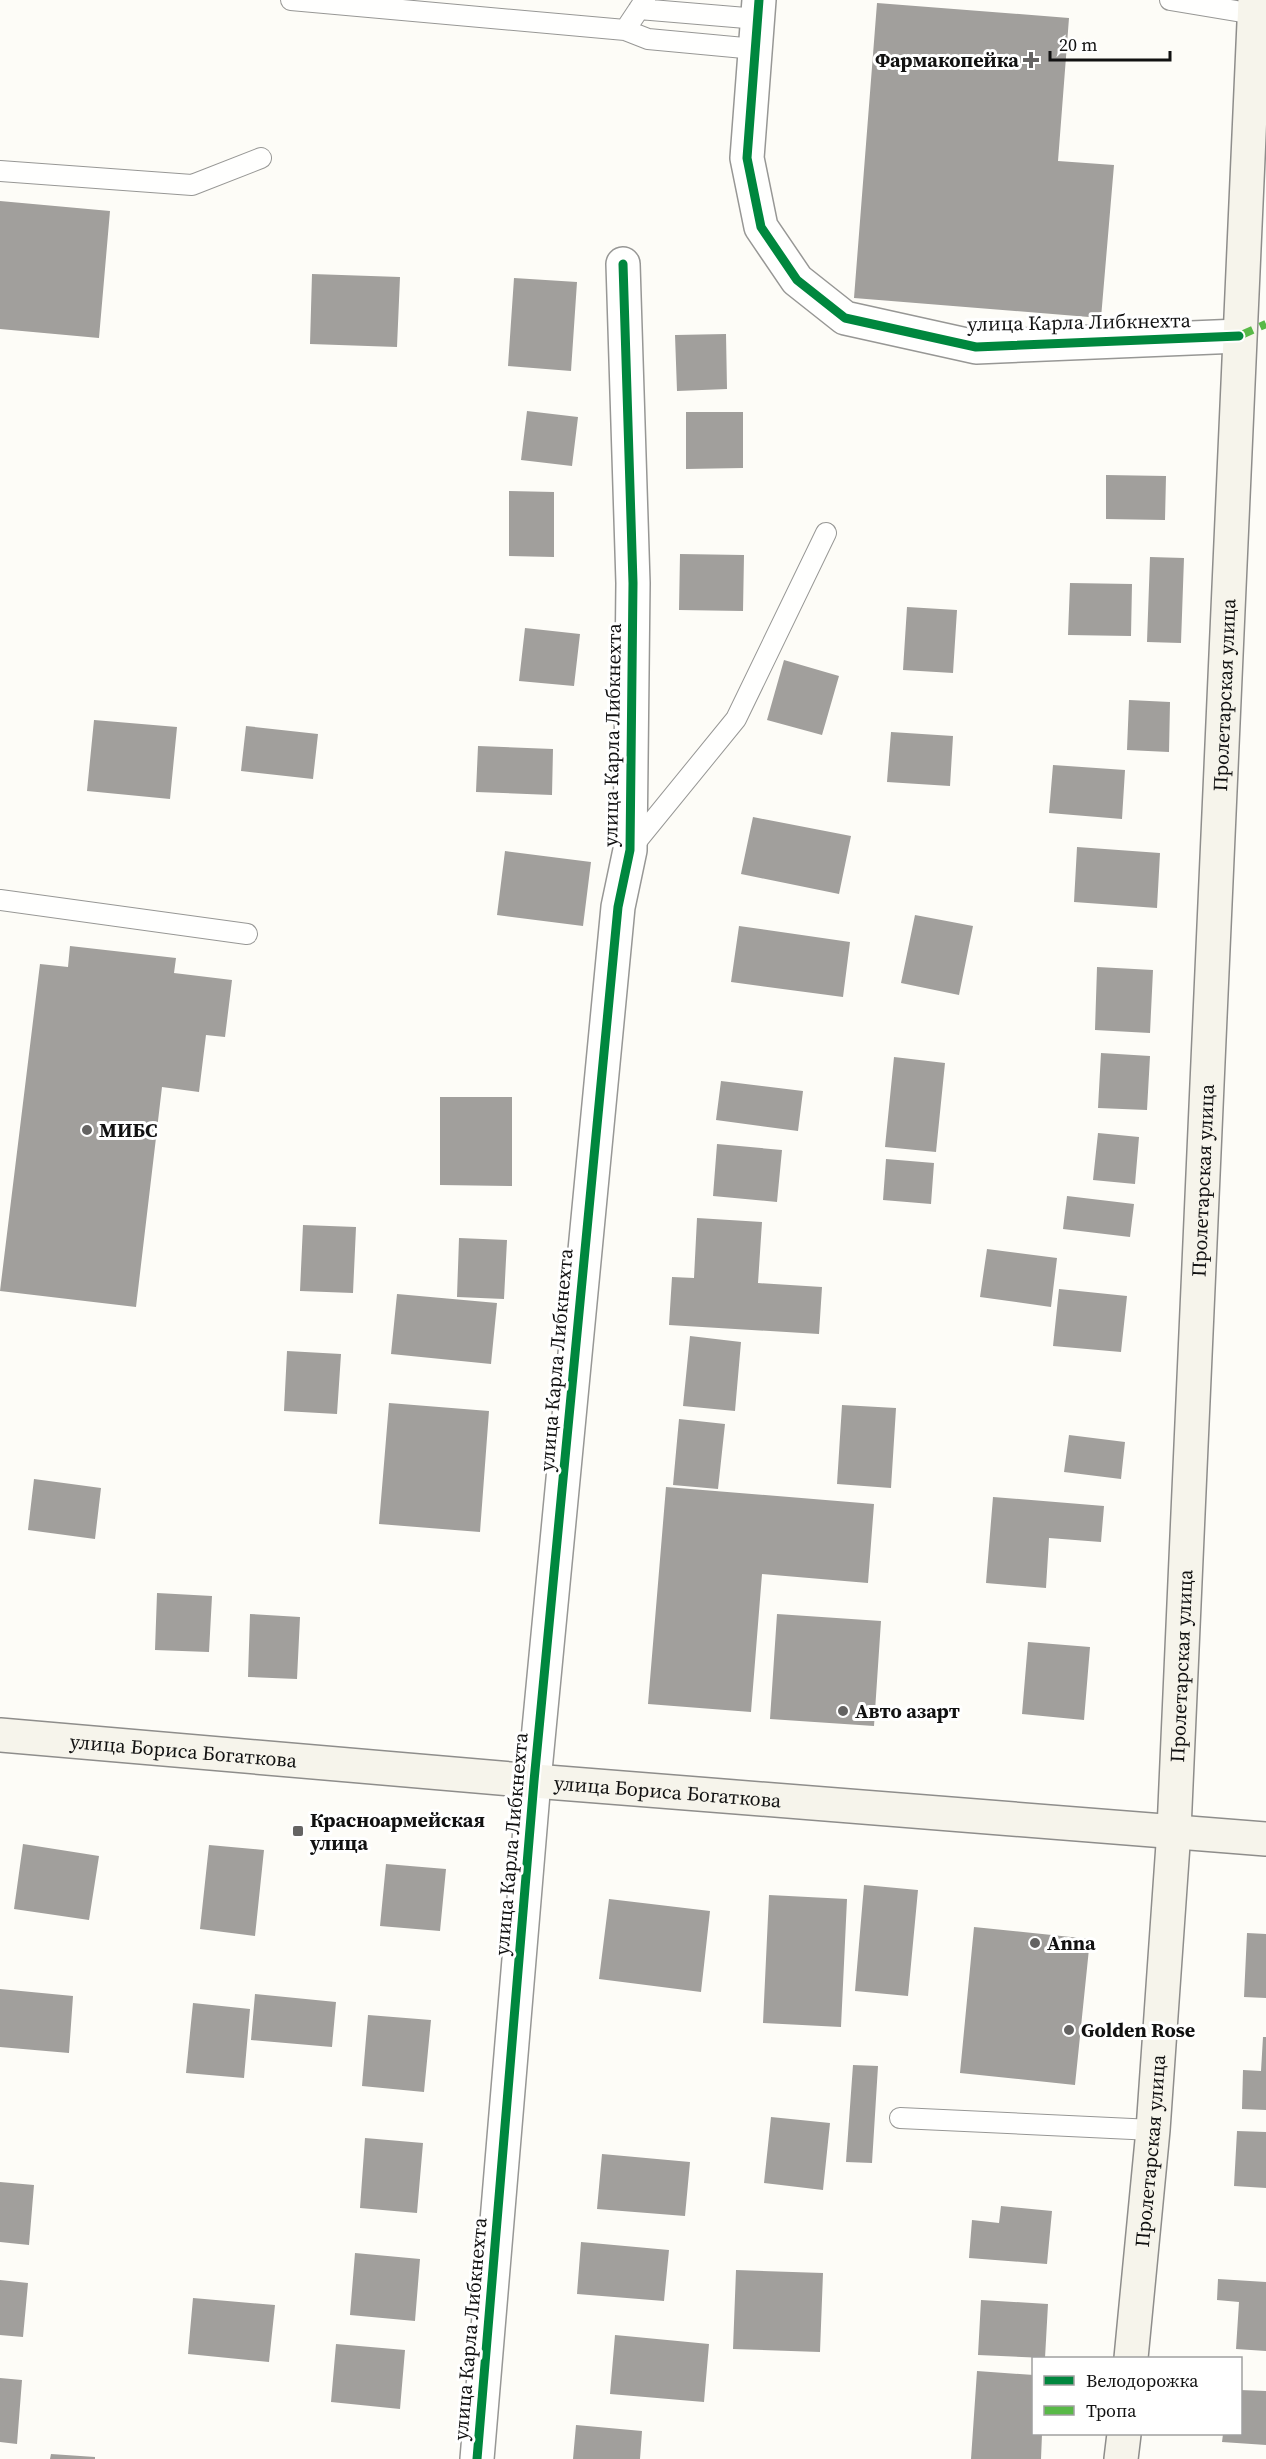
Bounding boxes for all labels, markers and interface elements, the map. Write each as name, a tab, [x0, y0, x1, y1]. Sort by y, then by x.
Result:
scale bar	[1050, 24, 1170, 62]
text: 20 m	[1059, 32, 1097, 57]
place label: Фармакопейка	[875, 46, 1019, 74]
marker: Фармакопейка	[1024, 53, 1038, 67]
street label: улица Карла Либкнехта	[967, 306, 1192, 338]
street label: Пролетарская улица	[1206, 597, 1243, 792]
street label: улица Карла Либкнехта	[596, 622, 628, 847]
street label: Пролетарская улица	[1184, 1083, 1221, 1278]
place label: МИБС	[99, 1116, 157, 1144]
marker: МИБС	[80, 1123, 94, 1137]
street label: улица Карла Либкнехта	[532, 1247, 580, 1473]
street label: Пролетарская улица	[1163, 1568, 1200, 1763]
place label: Авто азарт	[855, 1697, 960, 1725]
marker: Авто азарт	[836, 1704, 850, 1718]
street label: улица Бориса Богаткова	[69, 1727, 299, 1775]
street label: улица Карла Либкнехта	[487, 1731, 535, 1957]
street label: улица Бориса Богаткова	[553, 1769, 783, 1815]
place label: Красноармейская улица	[309, 1806, 485, 1857]
marker: Красноармейская улица	[291, 1824, 305, 1838]
place label: Anna	[1047, 1929, 1096, 1957]
marker: Anna	[1028, 1936, 1042, 1950]
place label: Golden Rose	[1081, 2016, 1195, 2044]
marker: Golden Rose	[1062, 2023, 1076, 2037]
street label: Пролетарская улица	[1128, 2053, 1172, 2248]
street label: улица Карла Либкнехта	[446, 2216, 494, 2442]
legend	[1032, 2357, 1242, 2435]
text: Велодорожка	[1086, 2368, 1199, 2393]
text: Тропа	[1086, 2398, 1137, 2423]

